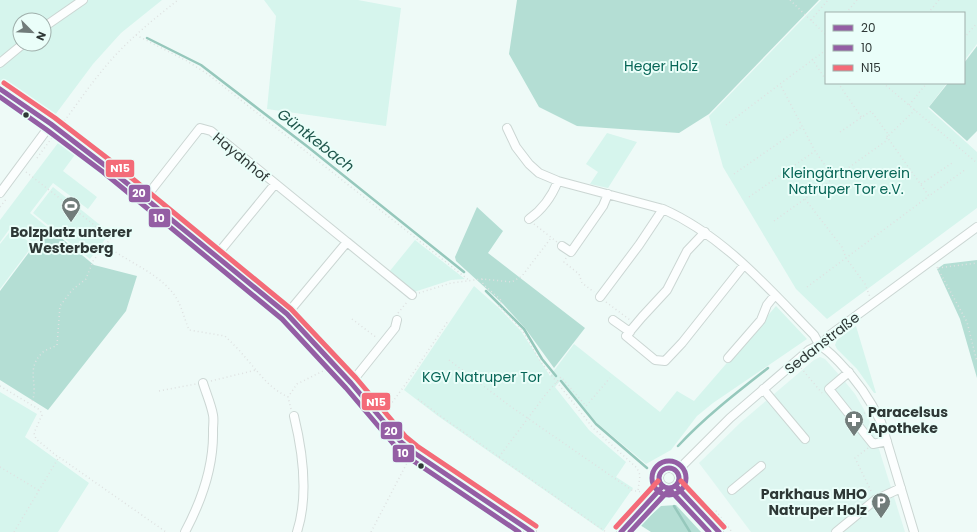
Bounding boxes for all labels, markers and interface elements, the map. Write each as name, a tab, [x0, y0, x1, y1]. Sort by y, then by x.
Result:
north arrow	[12, 12, 52, 52]
legend	[825, 12, 965, 84]
text: 20	[861, 19, 875, 36]
text: N	[32, 29, 50, 43]
text: 10	[861, 39, 872, 56]
park label: Heger Holz	[624, 56, 698, 76]
text: N15	[861, 59, 881, 76]
water label: Güntkebach	[273, 103, 359, 177]
unlabelled marker	[21, 110, 31, 120]
street label: Haydnhof	[209, 127, 274, 187]
line badge: N15	[105, 159, 135, 178]
text: N15	[110, 160, 130, 176]
park label: Kleingärtnerverein Natruper Tor e.V.	[782, 163, 910, 199]
line badge: 20	[128, 184, 151, 203]
text: 20	[132, 185, 146, 201]
sports icon: Bolzplatz unterer Westerberg	[60, 195, 82, 223]
line badge: 10	[148, 208, 171, 228]
text: 10	[153, 210, 165, 226]
place label: Bolzplatz unterer Westerberg	[10, 222, 132, 258]
street label: Sedanstraße	[780, 307, 864, 379]
park label: KGV Natruper Tor	[422, 367, 542, 387]
line badge: N15	[361, 392, 391, 411]
text: N15	[366, 394, 386, 410]
place label: Paracelsus Apotheke	[868, 402, 948, 438]
pharmacy icon: Paracelsus Apotheke	[843, 409, 865, 437]
line badge: 20	[380, 421, 403, 440]
text: 20	[384, 423, 398, 439]
line badge: 10	[392, 444, 415, 463]
text: 10	[397, 445, 409, 461]
unlabelled marker	[416, 461, 426, 471]
place label: Parkhaus MHO Natruper Holz	[761, 484, 867, 520]
parking icon: Parkhaus MHO Natruper Holz	[870, 491, 892, 519]

